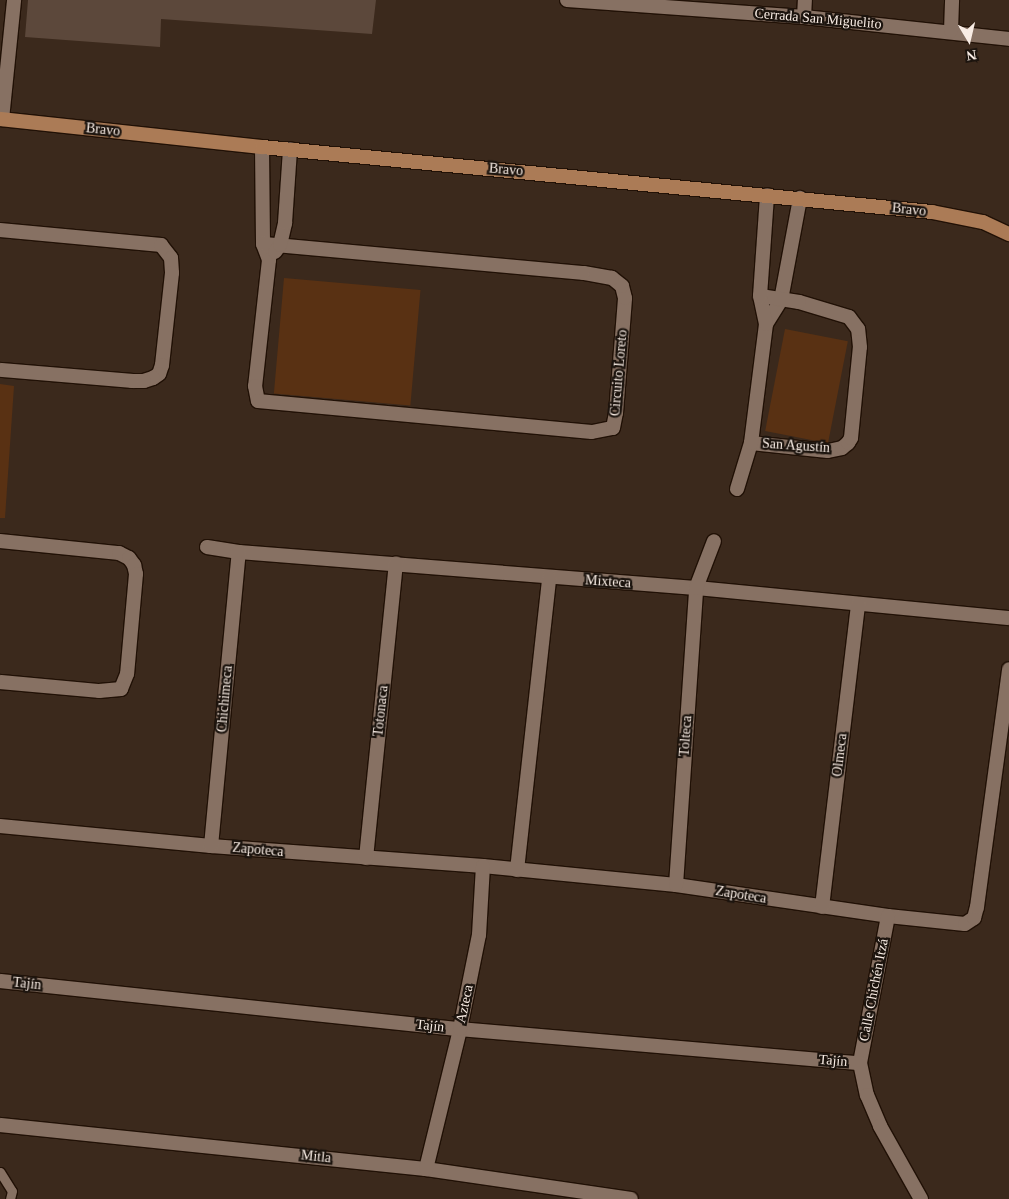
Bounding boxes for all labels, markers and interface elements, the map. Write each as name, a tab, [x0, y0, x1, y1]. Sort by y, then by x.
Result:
street label: Cerrada San Miguelito	[754, 5, 882, 33]
north arrow	[944, 15, 994, 65]
text: N	[965, 47, 978, 64]
street label: Bravo	[85, 120, 121, 140]
street label: Bravo	[488, 160, 524, 180]
street label: Bravo	[891, 200, 927, 220]
street label: Circuito Loreto	[607, 329, 631, 417]
street label: San Agustín	[761, 435, 831, 457]
street label: Mixteca	[585, 572, 631, 592]
street label: Chichimeca	[214, 665, 236, 733]
street label: Totonaca	[370, 685, 392, 737]
street label: Tolteca	[676, 715, 696, 757]
street label: Olmeca	[829, 732, 851, 778]
street label: Zapoteca	[232, 839, 284, 861]
street label: Zapoteca	[714, 883, 768, 907]
street label: Calle Chichén Itzá	[856, 937, 892, 1043]
street label: Tajín	[12, 974, 42, 994]
street label: Azteca	[453, 983, 477, 1025]
street label: Tajín	[415, 1016, 445, 1036]
street label: Tajín	[818, 1051, 848, 1071]
street label: Mitla	[300, 1147, 332, 1167]

